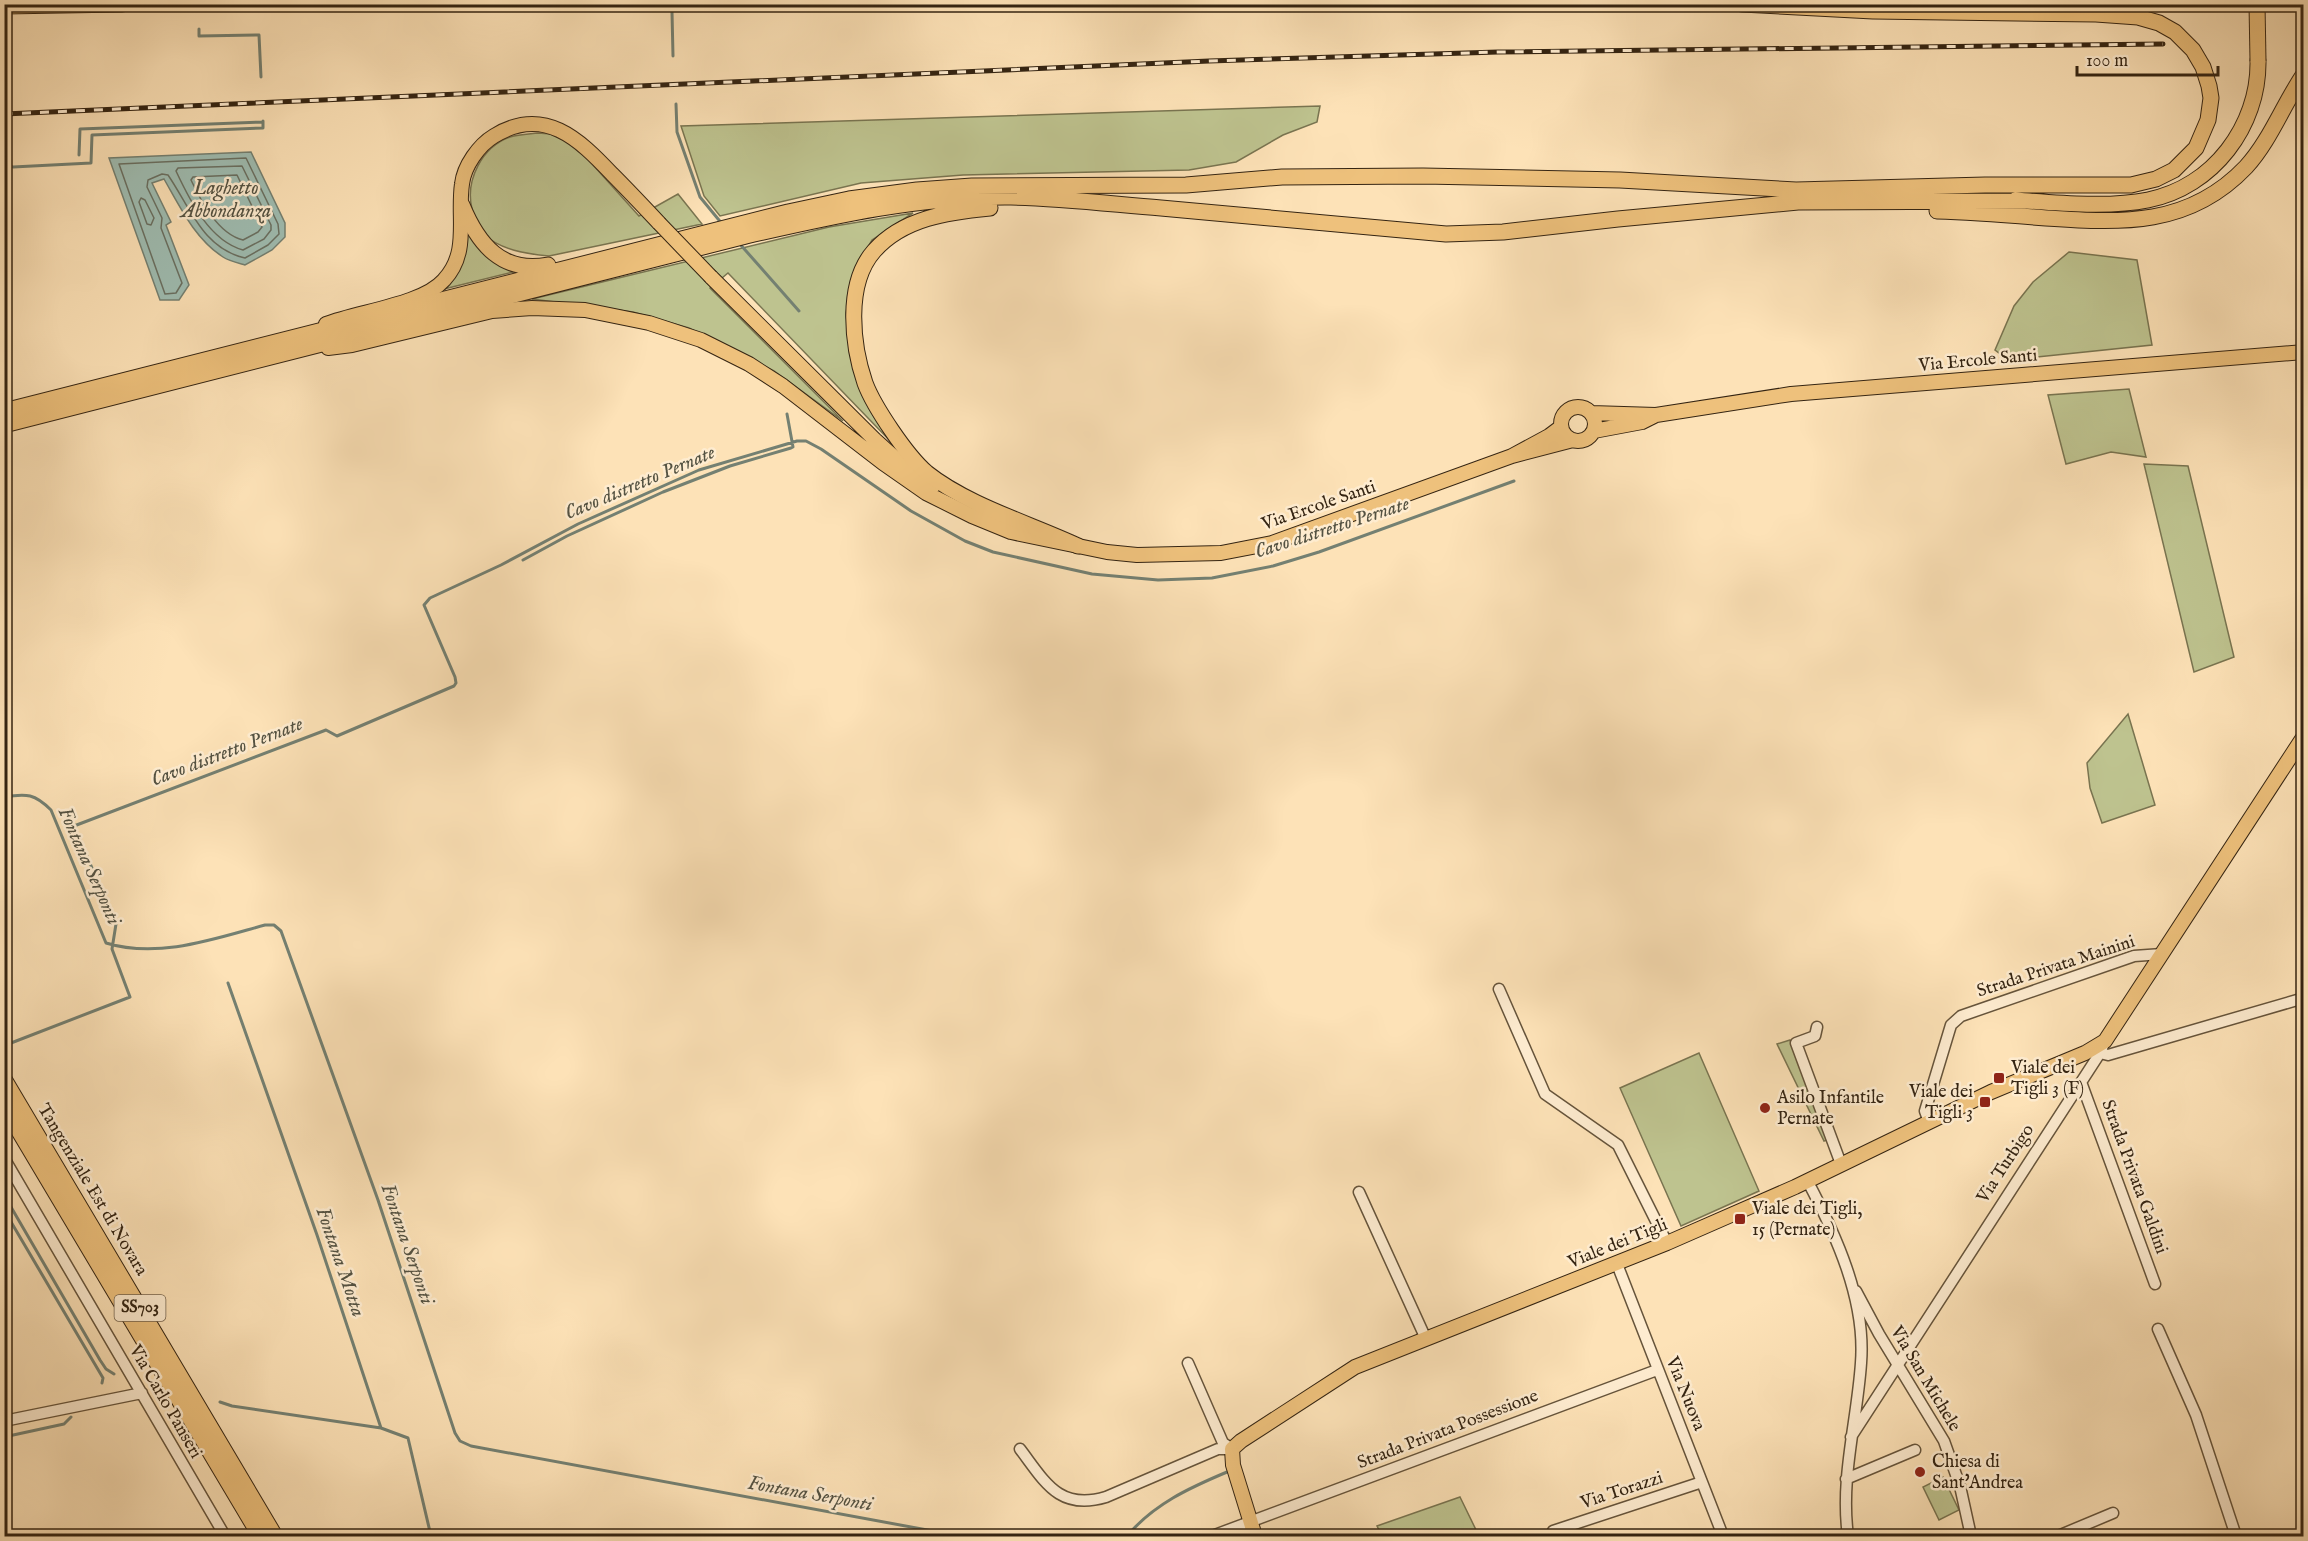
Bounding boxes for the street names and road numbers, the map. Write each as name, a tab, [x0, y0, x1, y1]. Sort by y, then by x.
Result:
street label: Via Ercole Santi	[1917, 344, 2039, 378]
street label: Via Ercole Santi	[1258, 476, 1379, 537]
street label: Strada Privata Mainini	[1974, 931, 2138, 1003]
street label: Strada Privata Galdini	[2095, 1097, 2173, 1257]
street label: Tangenziale Est di Novara	[32, 1100, 153, 1280]
street label: Via Turbigo	[1971, 1120, 2040, 1209]
street label: Viale dei Tigli	[1564, 1214, 1671, 1275]
road number: SS703	[114, 1295, 166, 1321]
street label: Via San Michele	[1884, 1321, 1966, 1436]
street label: Via Carlo Panseri	[123, 1340, 207, 1463]
street label: Via Nuova	[1659, 1353, 1710, 1435]
street label: Strada Privata Possessione	[1354, 1385, 1542, 1475]
street label: Via Torazzi	[1577, 1467, 1666, 1515]

